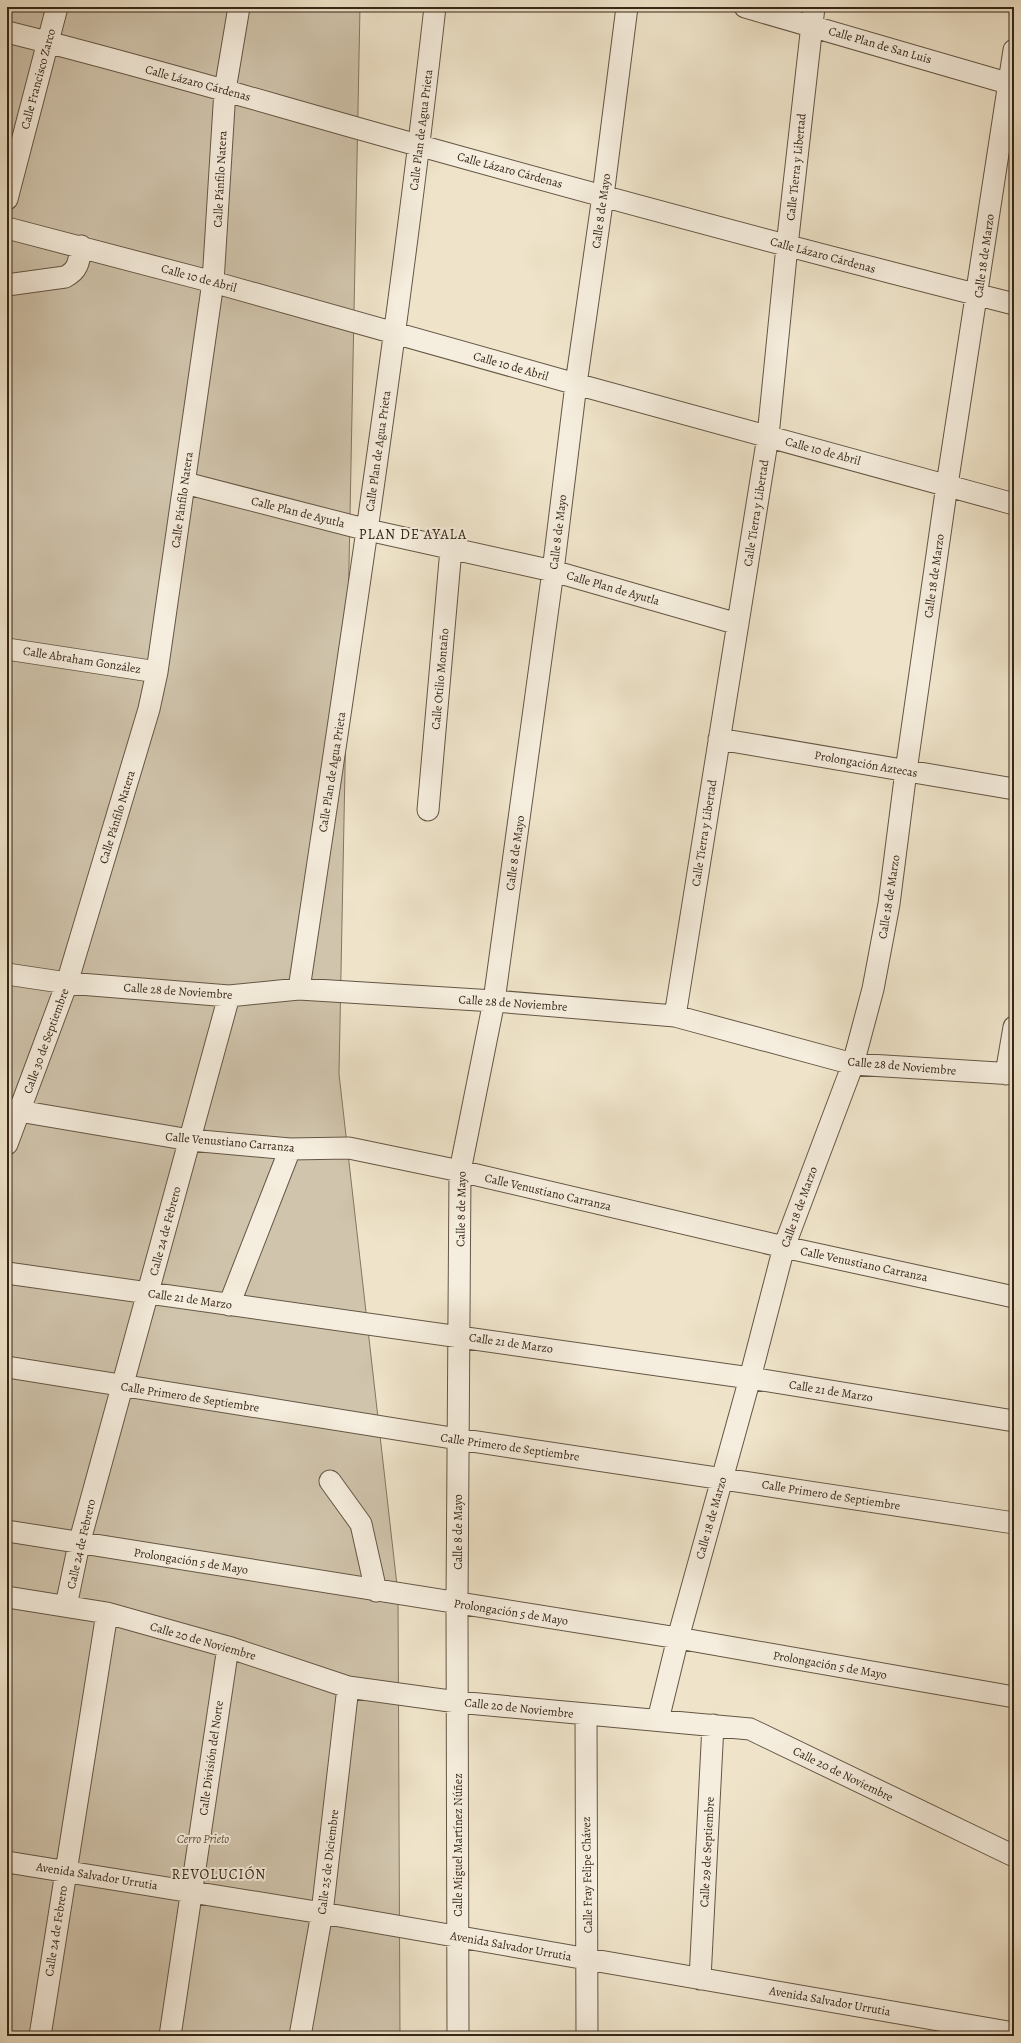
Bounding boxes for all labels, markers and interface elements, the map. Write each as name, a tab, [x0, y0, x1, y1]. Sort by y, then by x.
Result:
street label: Calle Plan de San Luis	[827, 23, 934, 67]
street label: Calle Francisco Zarco	[17, 27, 59, 131]
street label: Calle Lázaro Cárdenas	[143, 61, 253, 105]
street label: Calle Plan de Agua Prieta	[406, 68, 436, 191]
street label: Calle Tierra y Libertad	[782, 112, 810, 222]
street label: Calle Pánfilo Natera	[209, 130, 231, 228]
street label: Calle Lázaro Cárdenas	[455, 148, 565, 192]
street label: Calle 8 de Mayo	[588, 172, 614, 250]
street label: Calle 18 de Marzo	[970, 213, 998, 299]
street label: Calle Lázaro Cárdenas	[768, 233, 878, 277]
street label: Calle 10 de Abril	[159, 260, 239, 296]
street label: Calle 10 de Abril	[472, 348, 551, 384]
street label: Calle Plan de Agua Prieta	[362, 389, 394, 512]
street label: Calle 10 de Abril	[783, 433, 863, 469]
street label: Calle Pánfilo Natera	[167, 450, 197, 549]
street label: Calle Tierra y Libertad	[740, 458, 772, 568]
street label: Calle Plan de Ayutla	[249, 493, 347, 531]
street label: Calle 8 de Mayo	[545, 493, 571, 571]
district label: PLAN DE AYALA	[359, 525, 467, 544]
street label: Calle 18 de Marzo	[920, 533, 948, 619]
street label: Calle Plan de Ayutla	[565, 567, 662, 609]
street label: Calle Otilio Montaño	[428, 628, 452, 730]
street label: Calle Abraham González	[22, 643, 142, 677]
street label: Calle Plan de Agua Prieta	[315, 710, 349, 833]
street label: Prolongación Aztecas	[813, 747, 919, 781]
street label: Calle Pánfilo Natera	[95, 768, 139, 866]
street label: Calle Tierra y Libertad	[688, 778, 720, 888]
street label: Calle 8 de Mayo	[502, 814, 528, 892]
street label: Calle 18 de Marzo	[874, 854, 904, 940]
street label: Calle 28 de Noviembre	[123, 979, 233, 1003]
street label: Calle 30 de Septiembre	[19, 986, 73, 1096]
street label: Calle 28 de Noviembre	[458, 991, 568, 1015]
street label: Calle 28 de Noviembre	[847, 1053, 957, 1079]
street label: Calle Venustiano Carranza	[165, 1128, 296, 1156]
street label: Calle 18 de Marzo	[777, 1164, 821, 1250]
street label: Calle Venustiano Carranza	[483, 1170, 613, 1214]
street label: Calle 8 de Mayo	[452, 1171, 470, 1247]
street label: Calle 24 de Febrero	[145, 1185, 185, 1277]
street label: Calle Venustiano Carranza	[799, 1243, 929, 1285]
street label: Calle 21 de Marzo	[147, 1285, 233, 1313]
street label: Calle 21 de Marzo	[468, 1329, 554, 1357]
street label: Calle 21 de Marzo	[788, 1376, 874, 1406]
street label: Calle Primero de Septiembre	[120, 1378, 260, 1416]
street label: Calle Primero de Septiembre	[440, 1429, 580, 1465]
street label: Calle 18 de Marzo	[692, 1475, 730, 1561]
street label: Calle Primero de Septiembre	[761, 1476, 901, 1514]
street label: Calle 8 de Mayo	[450, 1494, 466, 1570]
street label: Calle 24 de Febrero	[63, 1497, 99, 1591]
street label: Prolongación 5 de Mayo	[133, 1544, 249, 1578]
street label: Prolongación 5 de Mayo	[453, 1595, 569, 1629]
street label: Calle 20 de Noviembre	[148, 1618, 258, 1664]
street label: Prolongación 5 de Mayo	[772, 1647, 888, 1683]
street label: Calle 20 de Noviembre	[464, 1694, 574, 1722]
street label: Calle División del Norte	[195, 1700, 227, 1816]
street label: Calle 20 de Noviembre	[790, 1743, 896, 1805]
street label: Calle Miguel Martínez Núñez	[450, 1773, 466, 1917]
street label: Calle 29 de Septiembre	[696, 1796, 718, 1908]
street label: Calle 25 de Diciembre	[314, 1809, 342, 1915]
street label: Calle Fray Felipe Chávez	[578, 1816, 596, 1934]
park label: Cerro Prieto	[177, 1831, 229, 1847]
street label: Avenida Salvador Urrutia	[34, 1858, 159, 1894]
district label: REVOLUCIÓN	[172, 1865, 266, 1884]
street label: Calle 24 de Febrero	[41, 1884, 71, 1978]
street label: Avenida Salvador Urrutia	[448, 1927, 573, 1965]
street label: Avenida Salvador Urrutia	[767, 1982, 892, 2020]

